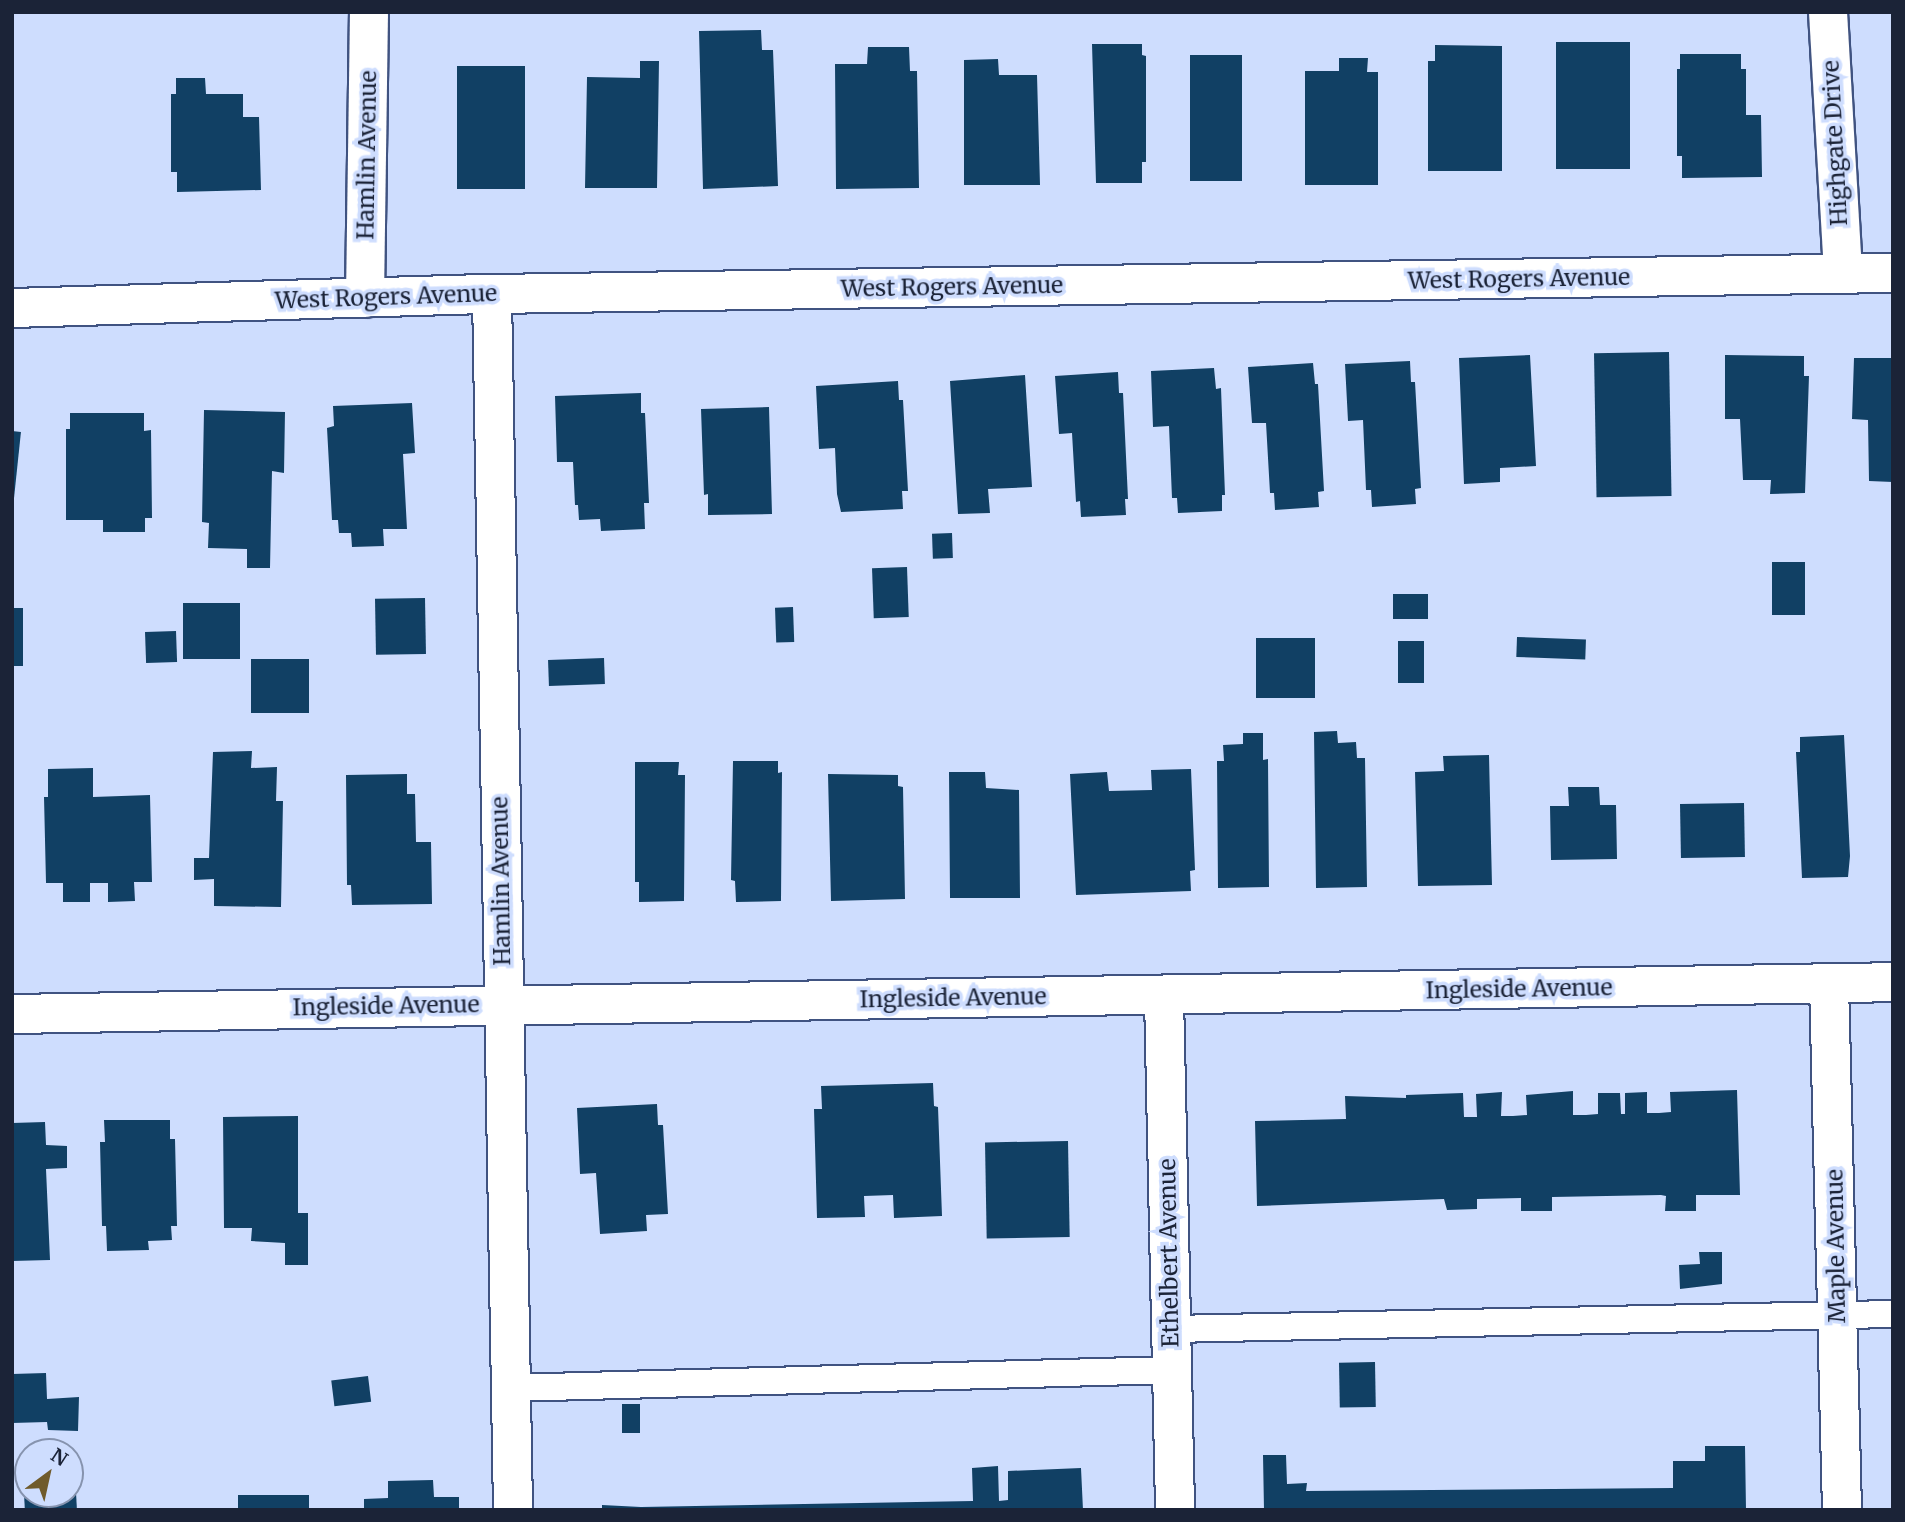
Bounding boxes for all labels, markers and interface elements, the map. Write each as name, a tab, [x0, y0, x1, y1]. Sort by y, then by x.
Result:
street label: Highgate Drive	[1817, 59, 1853, 227]
street label: Hamlin Avenue	[352, 70, 382, 240]
street label: West Rogers Avenue	[1408, 263, 1630, 295]
street label: West Rogers Avenue	[841, 271, 1063, 303]
street label: West Rogers Avenue	[274, 279, 498, 315]
street label: Hamlin Avenue	[486, 796, 516, 966]
street label: Ingleside Avenue	[1425, 974, 1613, 1004]
street label: Ingleside Avenue	[859, 983, 1047, 1013]
street label: Ingleside Avenue	[292, 991, 480, 1021]
street label: Ethelbert Avenue	[1154, 1158, 1184, 1348]
street label: Maple Avenue	[1821, 1169, 1851, 1323]
north arrow	[14, 1438, 84, 1508]
text: N	[47, 1443, 72, 1471]

